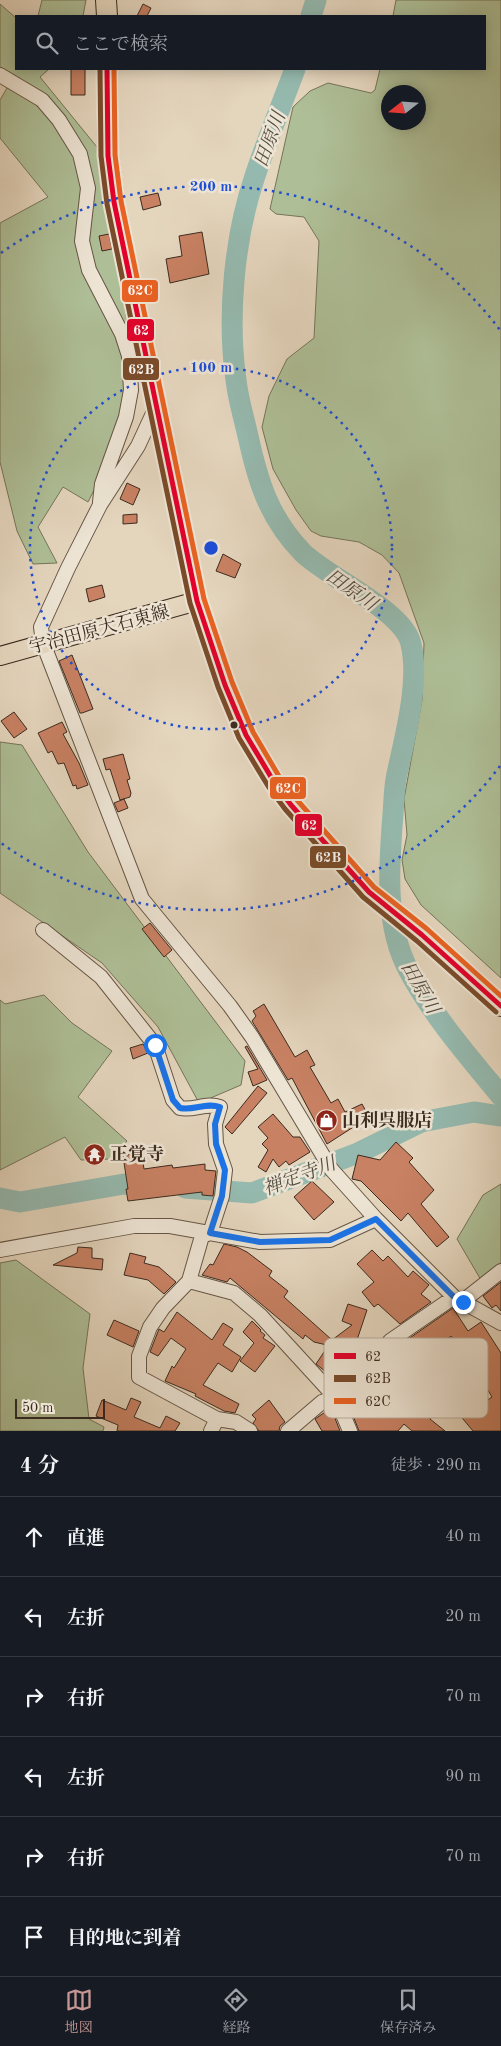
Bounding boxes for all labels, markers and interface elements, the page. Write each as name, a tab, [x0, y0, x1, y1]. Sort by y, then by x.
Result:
search box	[15, 15, 486, 70]
icon: search	[33, 29, 61, 57]
text: ここで検索	[73, 36, 168, 55]
north arrow	[381, 85, 426, 130]
water label: 田原川	[251, 107, 291, 170]
text: 200 m	[190, 180, 232, 195]
line badge: 62C	[121, 279, 159, 303]
text: 62C	[127, 284, 153, 298]
line badge: 62	[126, 318, 155, 342]
text: 62	[133, 324, 149, 338]
line badge: 62B	[122, 357, 160, 381]
text: 100 m	[190, 361, 232, 376]
text: 62B	[128, 363, 154, 377]
centre of rings	[202, 539, 220, 557]
water label: 田原川	[322, 565, 382, 616]
street label: 宇治田原大石東線	[27, 601, 171, 657]
unlabelled marker	[229, 720, 239, 730]
line badge: 62C	[269, 776, 307, 800]
text: 62C	[275, 782, 301, 796]
line badge: 62	[294, 813, 323, 837]
text: 62	[301, 819, 317, 833]
line badge: 62B	[309, 845, 347, 869]
text: 62B	[315, 851, 341, 865]
water label: 田原川	[396, 958, 444, 1019]
route start	[144, 1034, 167, 1057]
shop icon: 山利呉服店	[314, 1108, 338, 1132]
place label: 山利呉服店	[342, 1110, 432, 1130]
temple icon: 正覚寺	[82, 1142, 106, 1166]
place label: 正覚寺	[110, 1144, 164, 1164]
water label: 禅定寺川	[260, 1152, 341, 1200]
route end	[452, 1291, 475, 1314]
legend	[324, 1338, 488, 1418]
text: 62	[365, 1350, 381, 1364]
text: 62B	[365, 1372, 391, 1386]
text: 62C	[365, 1395, 391, 1409]
scale bar	[15, 1396, 105, 1419]
text: 50 m	[22, 1401, 53, 1415]
text: 4 分	[20, 1456, 59, 1477]
text: 徒歩 · 290 m	[391, 1458, 481, 1474]
icon: ahead	[20, 1523, 48, 1551]
text: 40 m	[445, 1529, 481, 1545]
text: 直進	[67, 1530, 105, 1549]
icon: left	[20, 1603, 48, 1631]
text: 20 m	[445, 1609, 481, 1625]
text: 左折	[67, 1610, 105, 1629]
icon: right	[20, 1683, 48, 1711]
text: 70 m	[445, 1689, 481, 1705]
text: 右折	[67, 1690, 105, 1709]
icon: left	[20, 1763, 48, 1791]
text: 90 m	[445, 1769, 481, 1785]
text: 左折	[67, 1770, 105, 1789]
icon: right	[20, 1843, 48, 1871]
text: 70 m	[445, 1849, 481, 1865]
text: 右折	[67, 1850, 105, 1869]
icon: arrive	[20, 1923, 48, 1951]
text: 目的地に到着	[67, 1930, 181, 1949]
tab: 地図	[65, 1986, 93, 2037]
tab: 経路	[222, 1986, 250, 2037]
tab: 保存済み	[380, 1986, 436, 2037]

